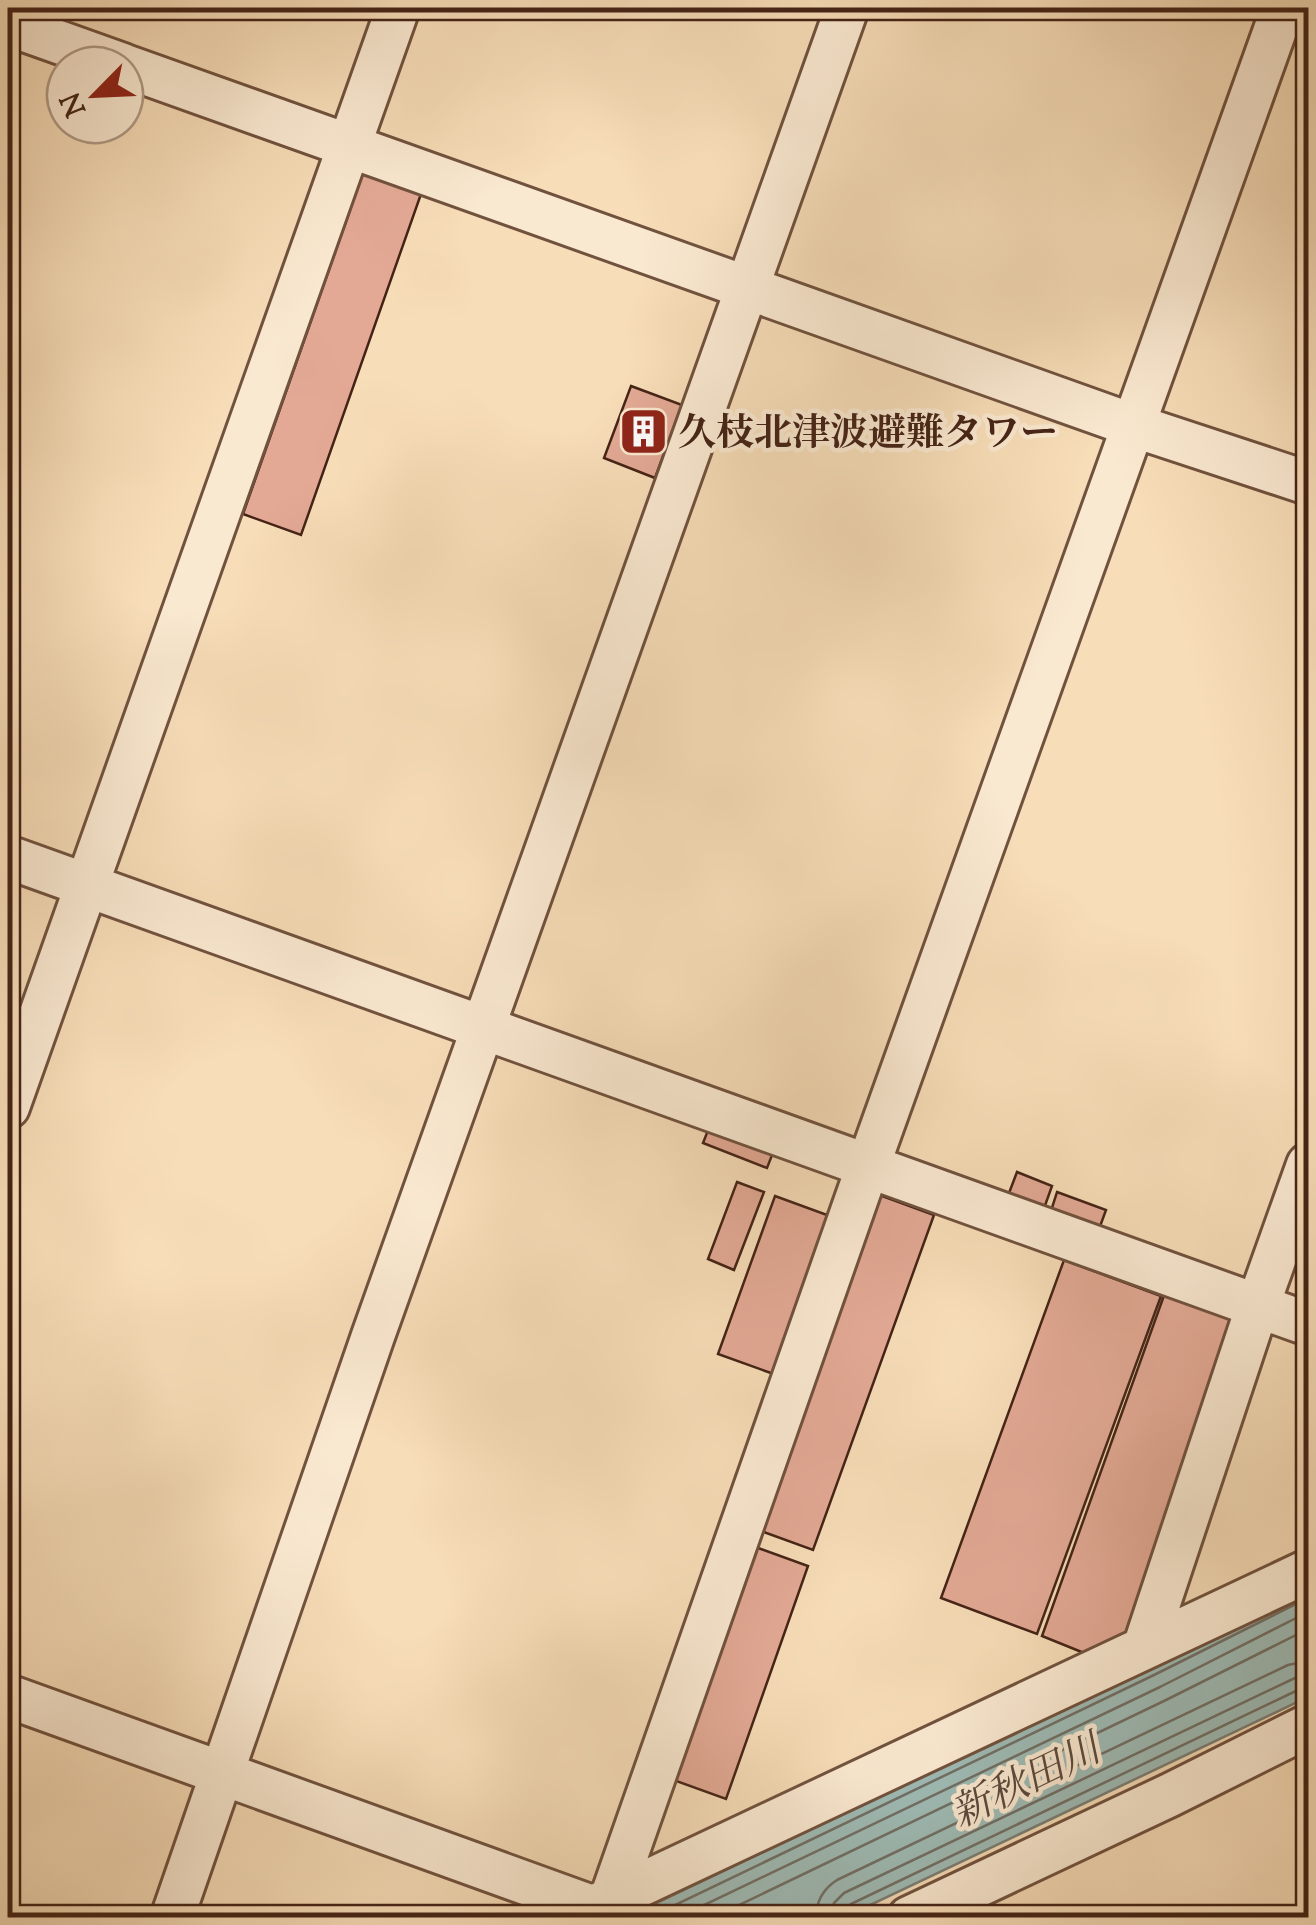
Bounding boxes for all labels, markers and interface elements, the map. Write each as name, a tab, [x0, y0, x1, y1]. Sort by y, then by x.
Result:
north arrow	[45, 45, 145, 145]
text: N	[52, 86, 98, 122]
building icon: 久枝北津波避難タワー	[617, 406, 669, 458]
place label: 久枝北津波避難タワー	[678, 409, 1058, 463]
water label: 新秋田川	[943, 1722, 1115, 1845]

